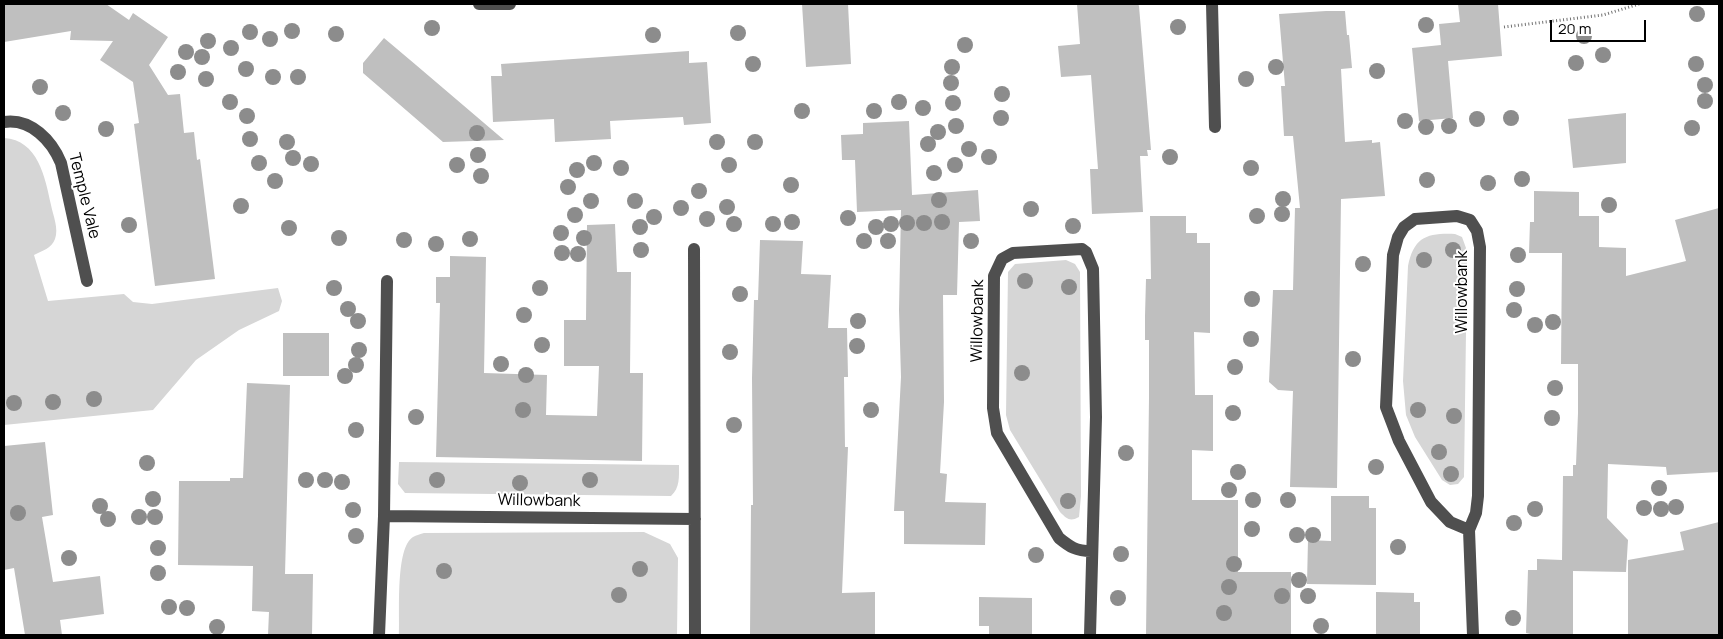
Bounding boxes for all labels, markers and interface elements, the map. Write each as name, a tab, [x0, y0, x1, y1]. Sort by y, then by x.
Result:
scale bar	[1553, 10, 1649, 42]
text: 20 m	[1558, 18, 1591, 39]
street label: Temple Vale	[64, 151, 104, 241]
street label: Willowbank	[1453, 250, 1473, 334]
street label: Willowbank	[968, 279, 988, 363]
street label: Willowbank	[497, 491, 581, 511]

